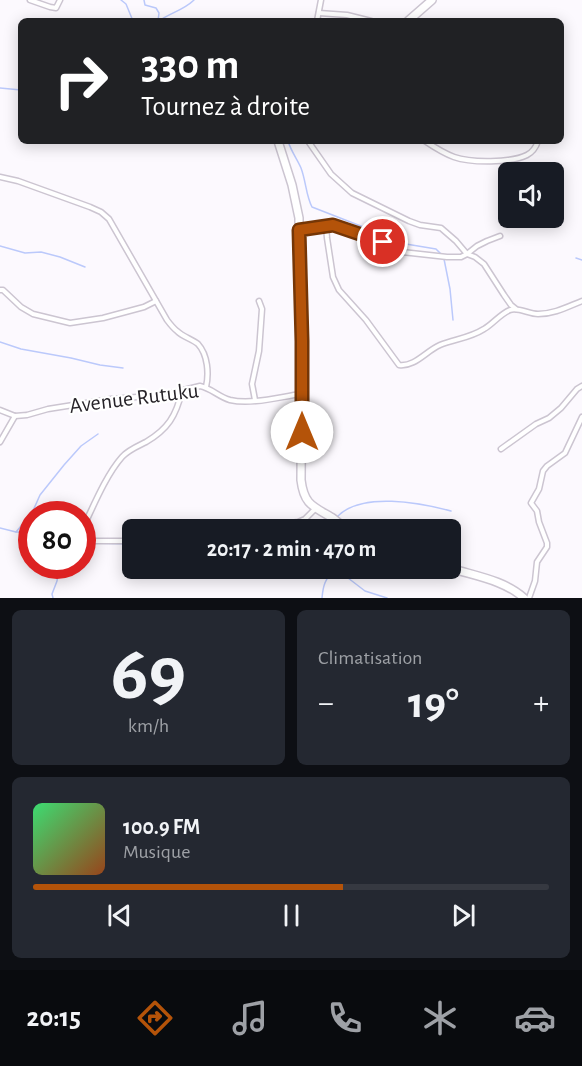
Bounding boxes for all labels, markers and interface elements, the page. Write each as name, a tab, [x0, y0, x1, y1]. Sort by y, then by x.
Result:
icon: right	[42, 42, 120, 120]
text: 330 m	[141, 44, 239, 86]
text: Tournez à droite	[141, 93, 310, 120]
map controls	[498, 162, 564, 228]
button: sound	[498, 162, 564, 228]
pin	[357, 216, 408, 267]
icon: arrive	[366, 225, 399, 258]
street label: Avenue Rutuku	[68, 379, 200, 417]
position arrow	[270, 400, 334, 464]
speed limit sign: 80	[18, 501, 96, 579]
text: 20:17 · 2 min · 470 m	[207, 538, 376, 560]
text: 69	[111, 636, 186, 714]
text: Climatisation	[318, 648, 422, 668]
text: 19°	[408, 681, 459, 726]
text: −	[318, 687, 334, 720]
text: +	[533, 687, 549, 720]
text: km/h	[128, 716, 169, 736]
text: 100.9 FM	[123, 816, 200, 838]
text: Musique	[123, 842, 190, 862]
icon: previous	[103, 899, 136, 932]
icon: pause	[275, 899, 308, 932]
icon: next	[447, 899, 480, 932]
icon: directions	[134, 997, 176, 1039]
icon: music	[229, 997, 271, 1039]
icon: phone	[324, 997, 366, 1039]
icon: climate	[419, 997, 461, 1039]
icon: car	[514, 997, 556, 1039]
text: 20:15	[26, 1004, 81, 1031]

